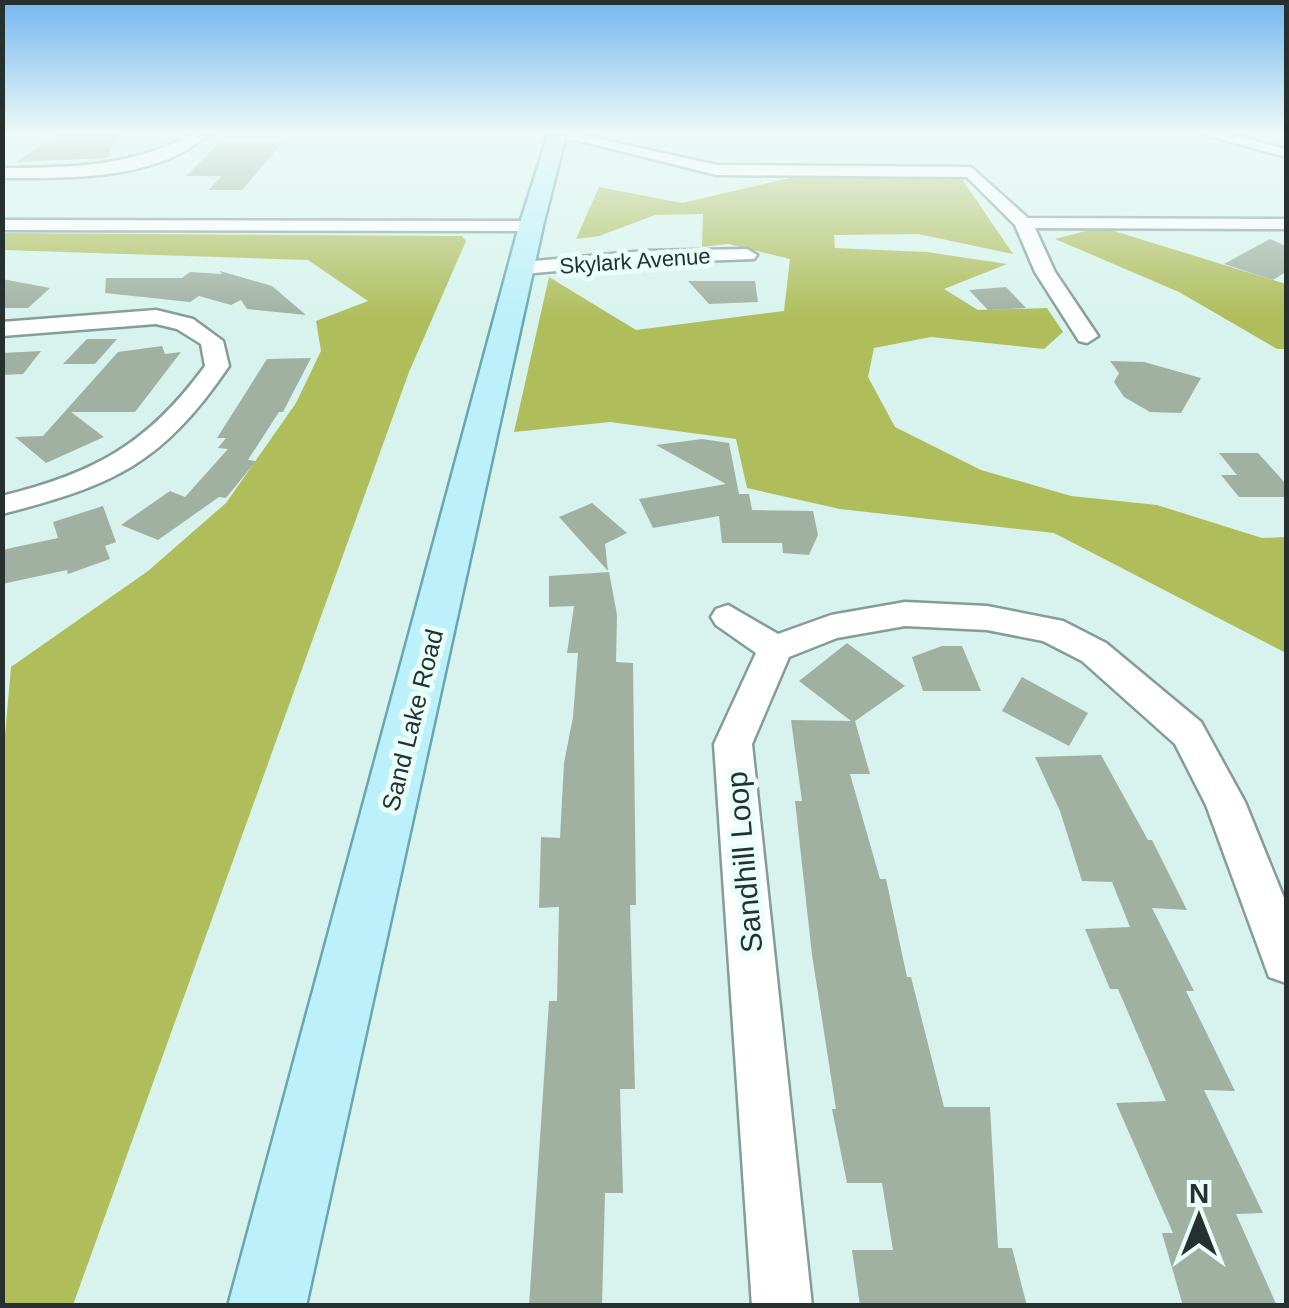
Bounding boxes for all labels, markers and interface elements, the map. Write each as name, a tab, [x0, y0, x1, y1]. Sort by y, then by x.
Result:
street label: Skylark Avenue	[559, 243, 711, 279]
street label: Sand Lake Road	[376, 626, 448, 814]
street label: Sandhill Loop	[720, 770, 768, 954]
north arrow	[1149, 1168, 1249, 1268]
text: N	[1189, 1178, 1209, 1209]

